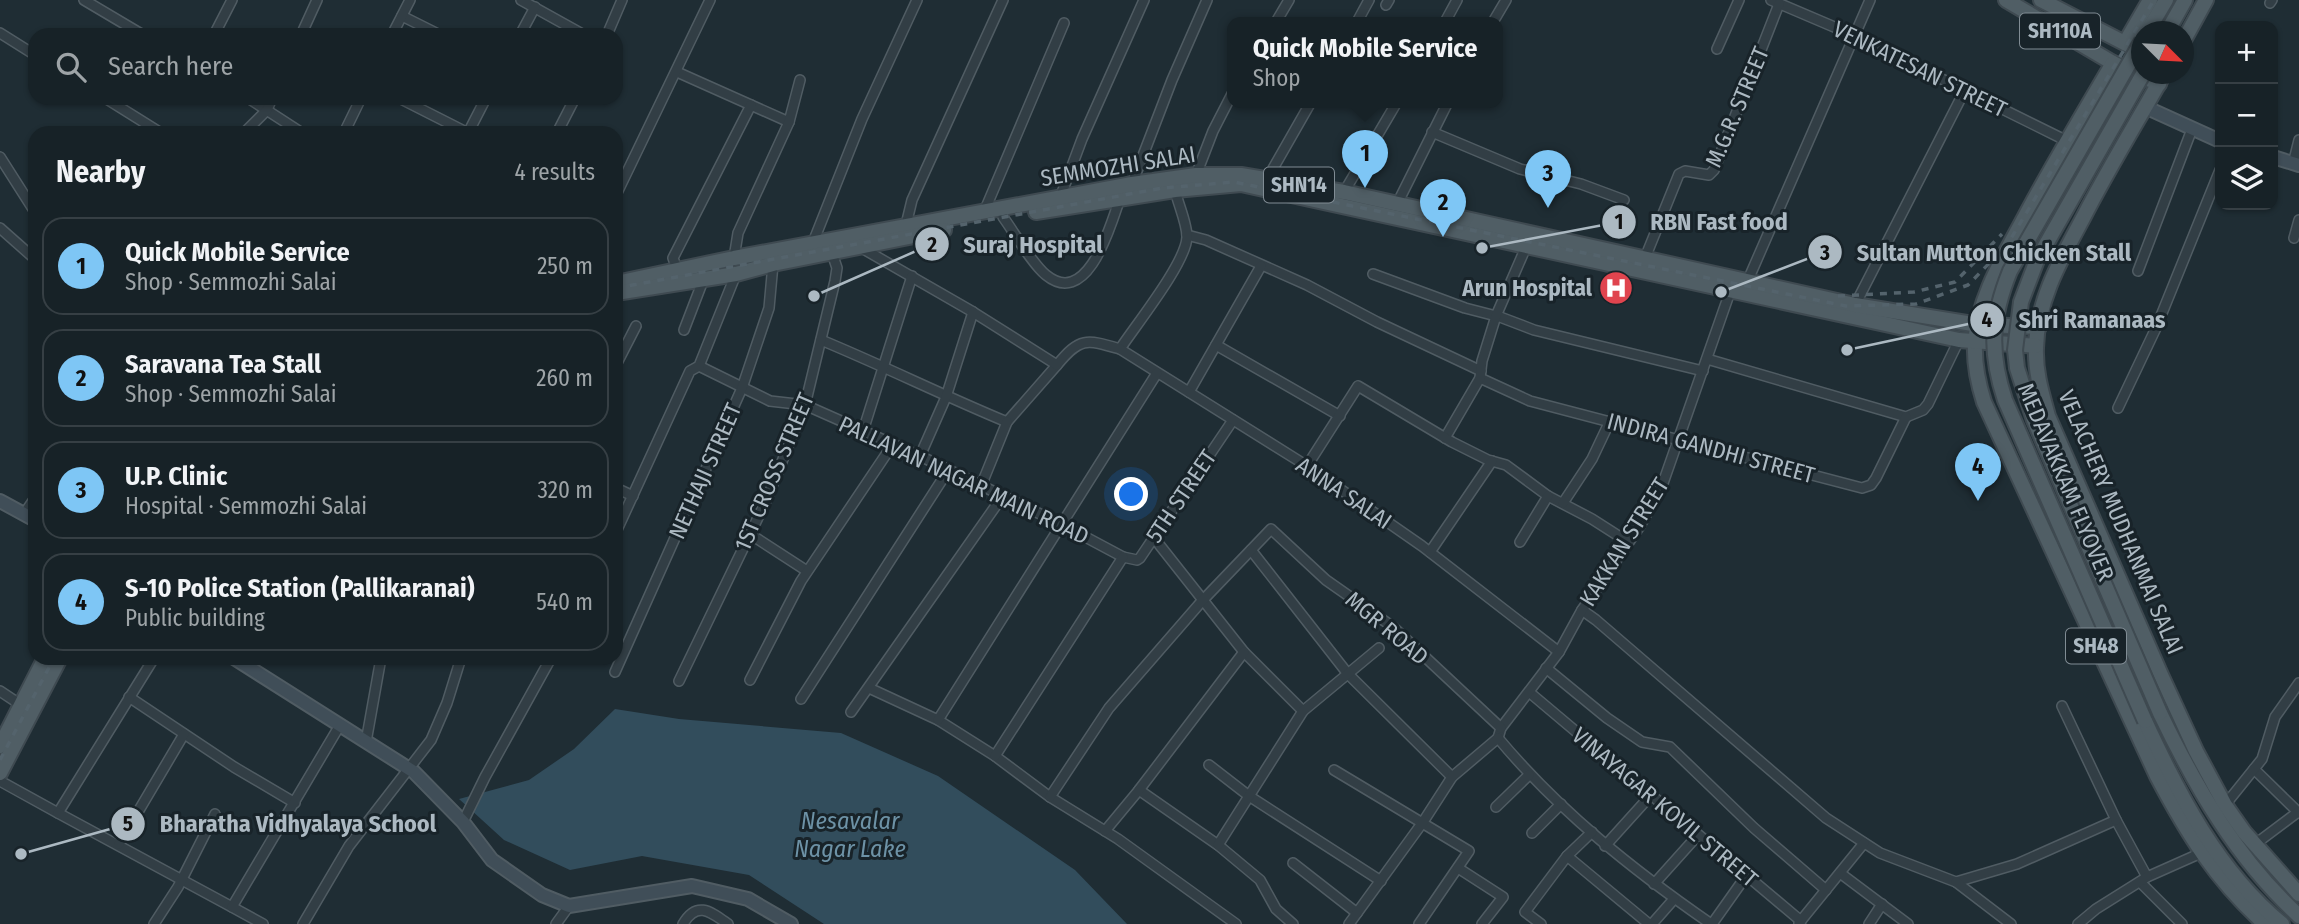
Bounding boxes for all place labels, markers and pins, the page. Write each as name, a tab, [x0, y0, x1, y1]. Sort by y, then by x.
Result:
pin: 1	[1342, 130, 1388, 188]
pin: 3	[1525, 150, 1571, 208]
pin: 2	[1420, 179, 1466, 237]
callout: RBN Fast food	[1602, 199, 1802, 244]
callout: Suraj Hospital	[915, 222, 1117, 267]
callout: Sultan Mutton Chicken Stall	[1808, 230, 2145, 275]
hospital icon: Arun Hospital	[1597, 269, 1635, 307]
place label: Arun Hospital	[1461, 274, 1593, 302]
callout: Shri Ramanaas	[1970, 297, 2180, 342]
pin: 4	[1955, 443, 2001, 501]
callout: Bharatha Vidhyalaya School	[111, 802, 450, 847]

